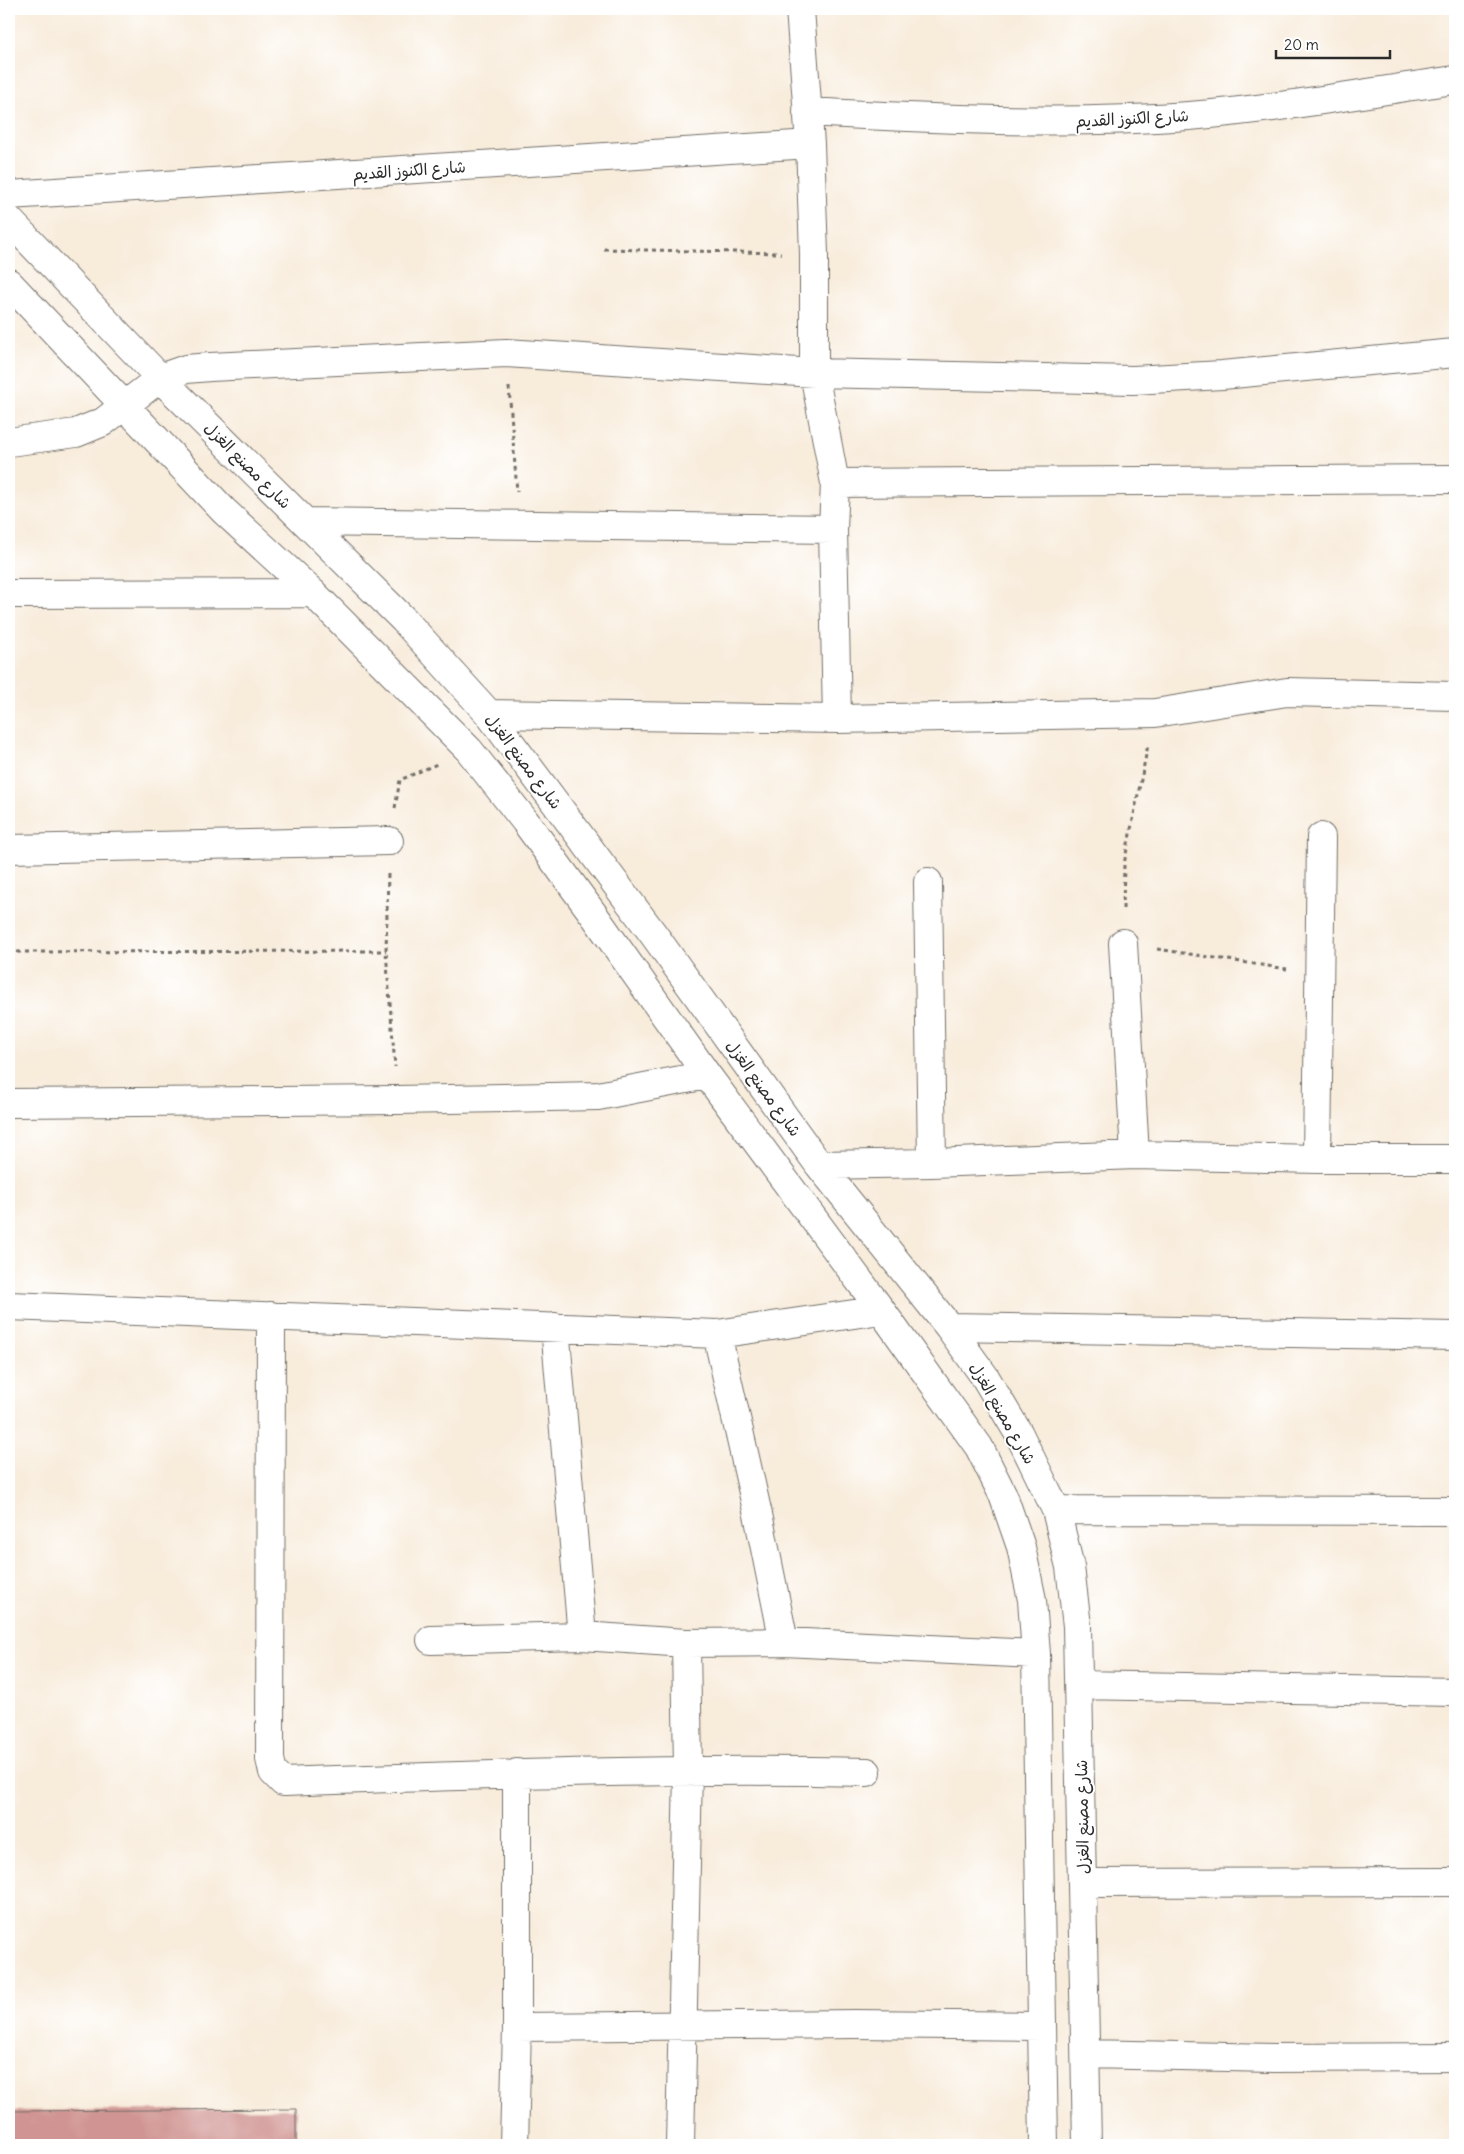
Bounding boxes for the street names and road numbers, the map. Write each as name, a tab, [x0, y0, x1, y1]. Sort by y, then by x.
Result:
street label: شارع الكنوز القديم	[1075, 105, 1189, 134]
street label: شارع الكنوز القديم	[352, 156, 467, 187]
street label: شارع مصنع الغزل	[199, 417, 296, 514]
street label: شارع مصنع الغزل	[480, 709, 566, 814]
street label: شارع مصنع الغزل	[721, 1036, 806, 1141]
street label: شارع مصنع الغزل	[964, 1358, 1040, 1469]
street label: شارع مصنع الغزل	[1071, 1760, 1095, 1874]

